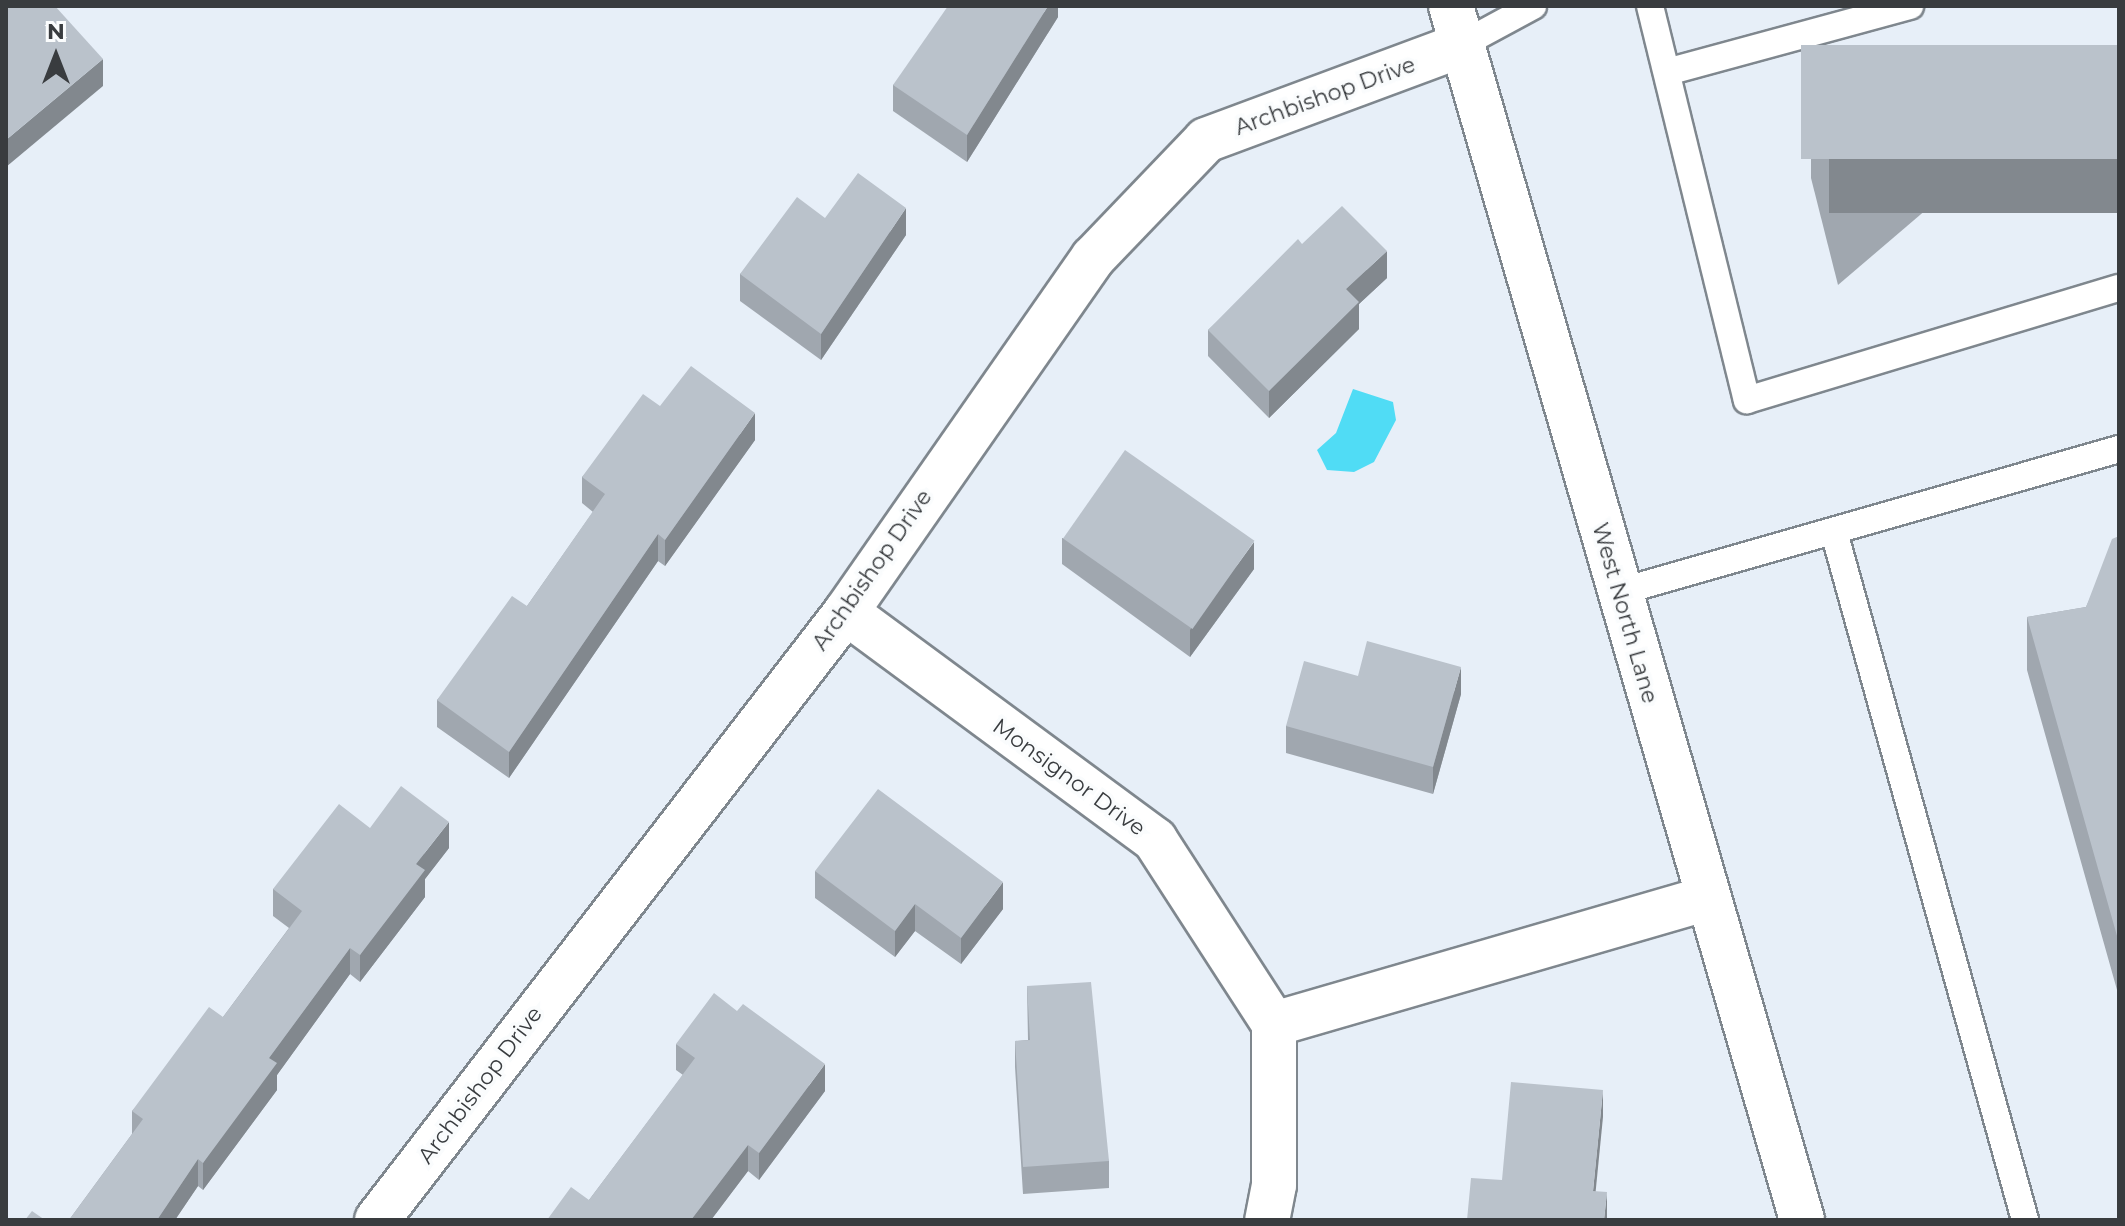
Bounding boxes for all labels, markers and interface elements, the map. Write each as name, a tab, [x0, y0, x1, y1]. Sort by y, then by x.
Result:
north arrow	[16, 16, 96, 96]
text: N	[47, 18, 65, 45]
street label: Archbishop Drive	[1231, 51, 1419, 141]
street label: Archbishop Drive	[807, 485, 937, 655]
street label: West North Lane	[1587, 520, 1663, 706]
street label: Monsignor Drive	[988, 713, 1150, 841]
street label: Archbishop Drive	[412, 1001, 548, 1169]

